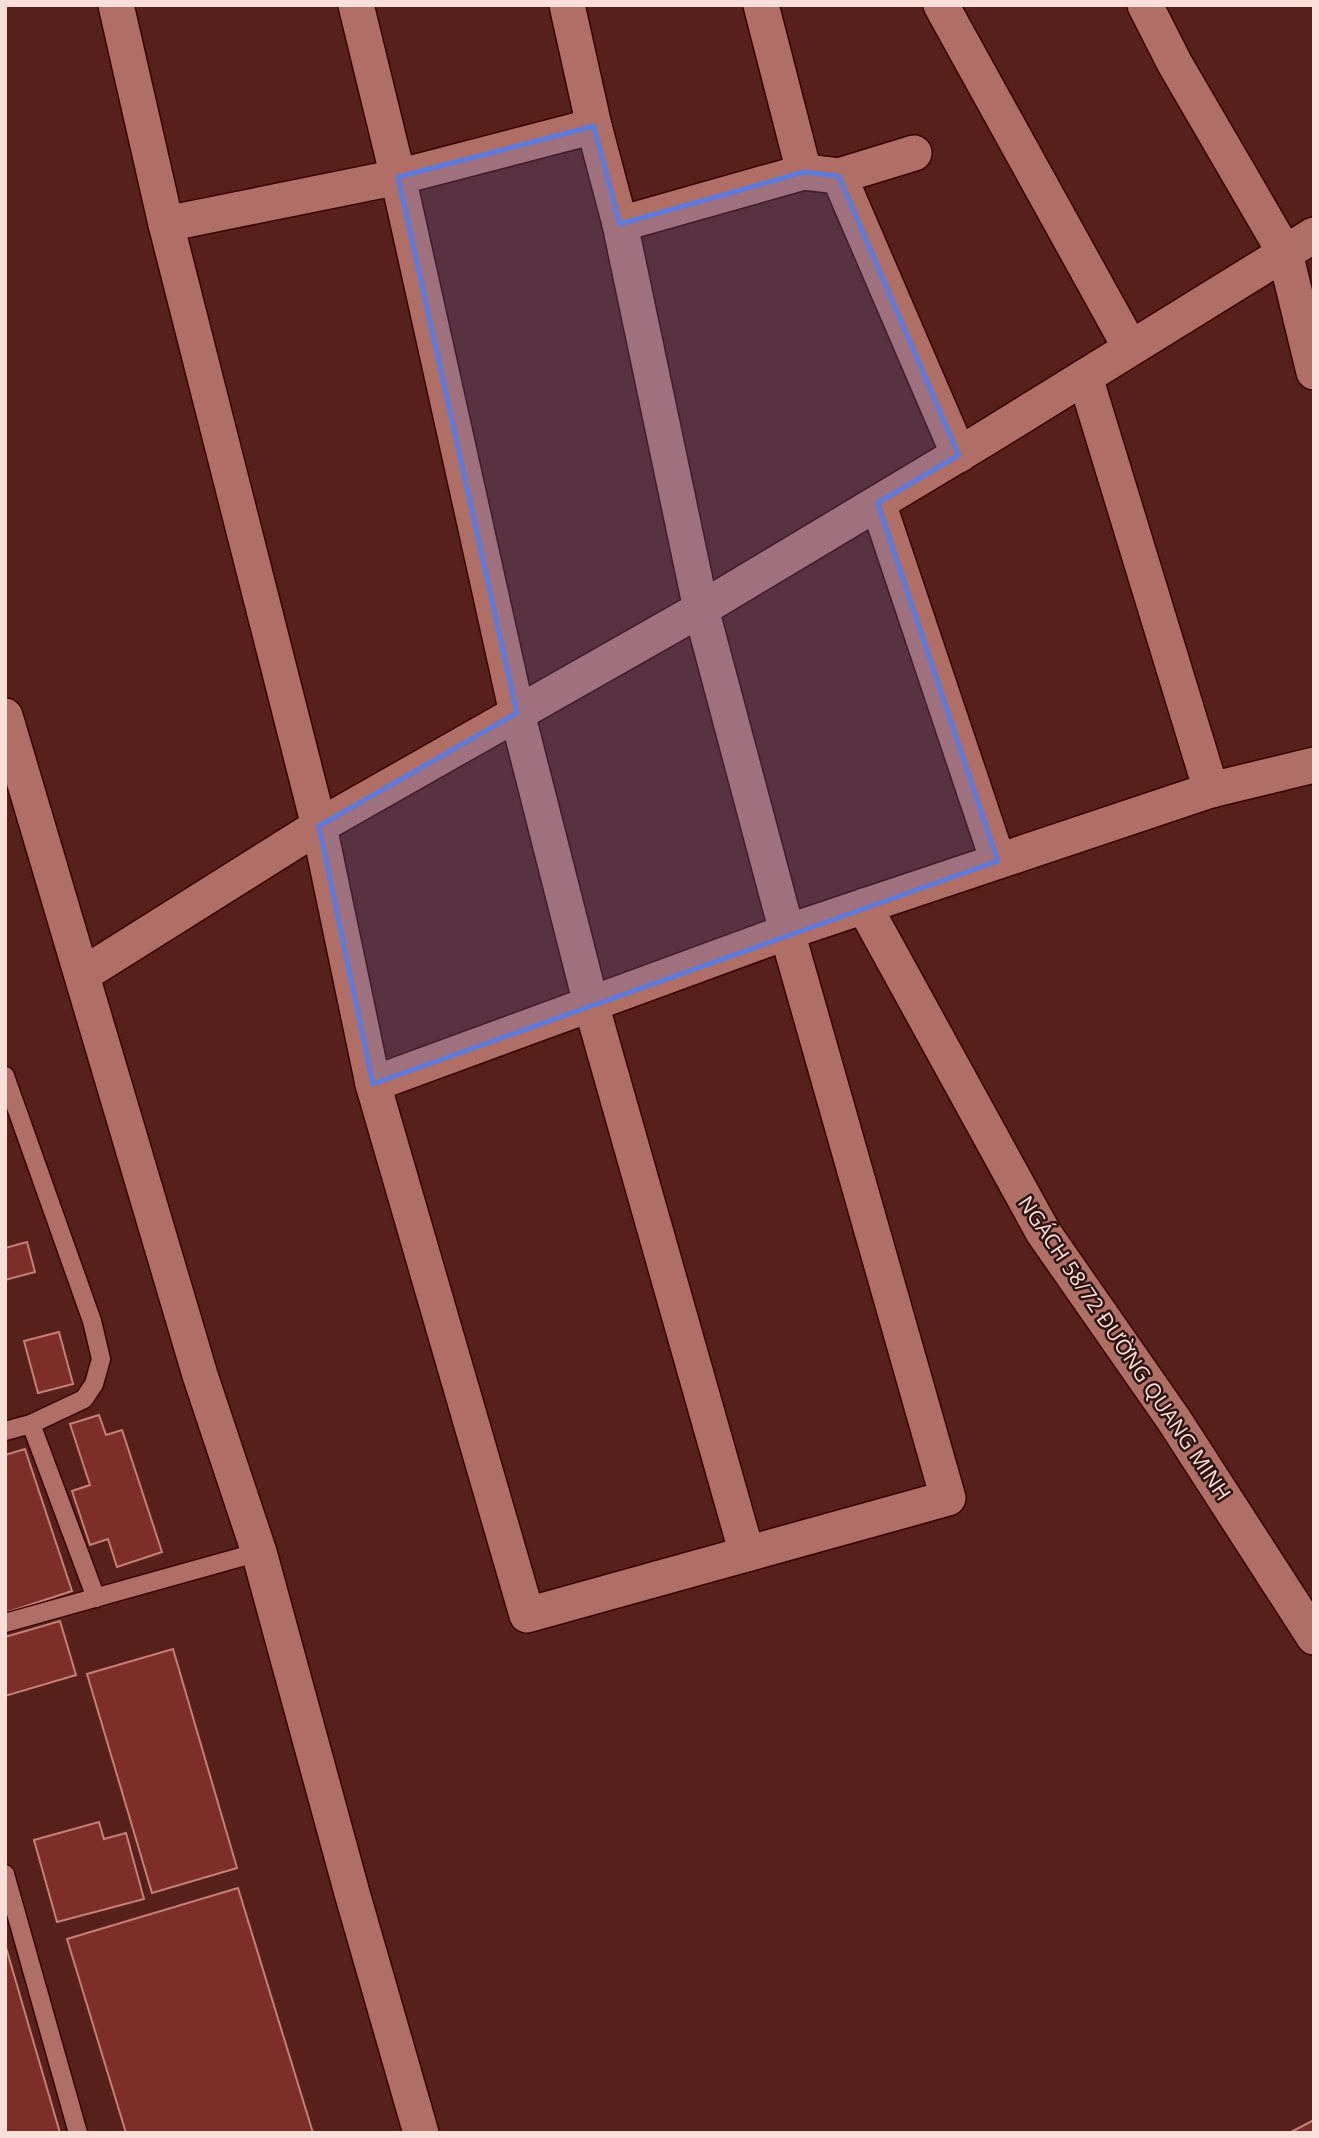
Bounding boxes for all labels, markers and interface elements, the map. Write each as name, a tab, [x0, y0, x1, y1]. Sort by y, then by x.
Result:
street label: NGÁCH 58/72 ĐƯỜNG QUANG MINH	[1012, 1190, 1238, 1506]

